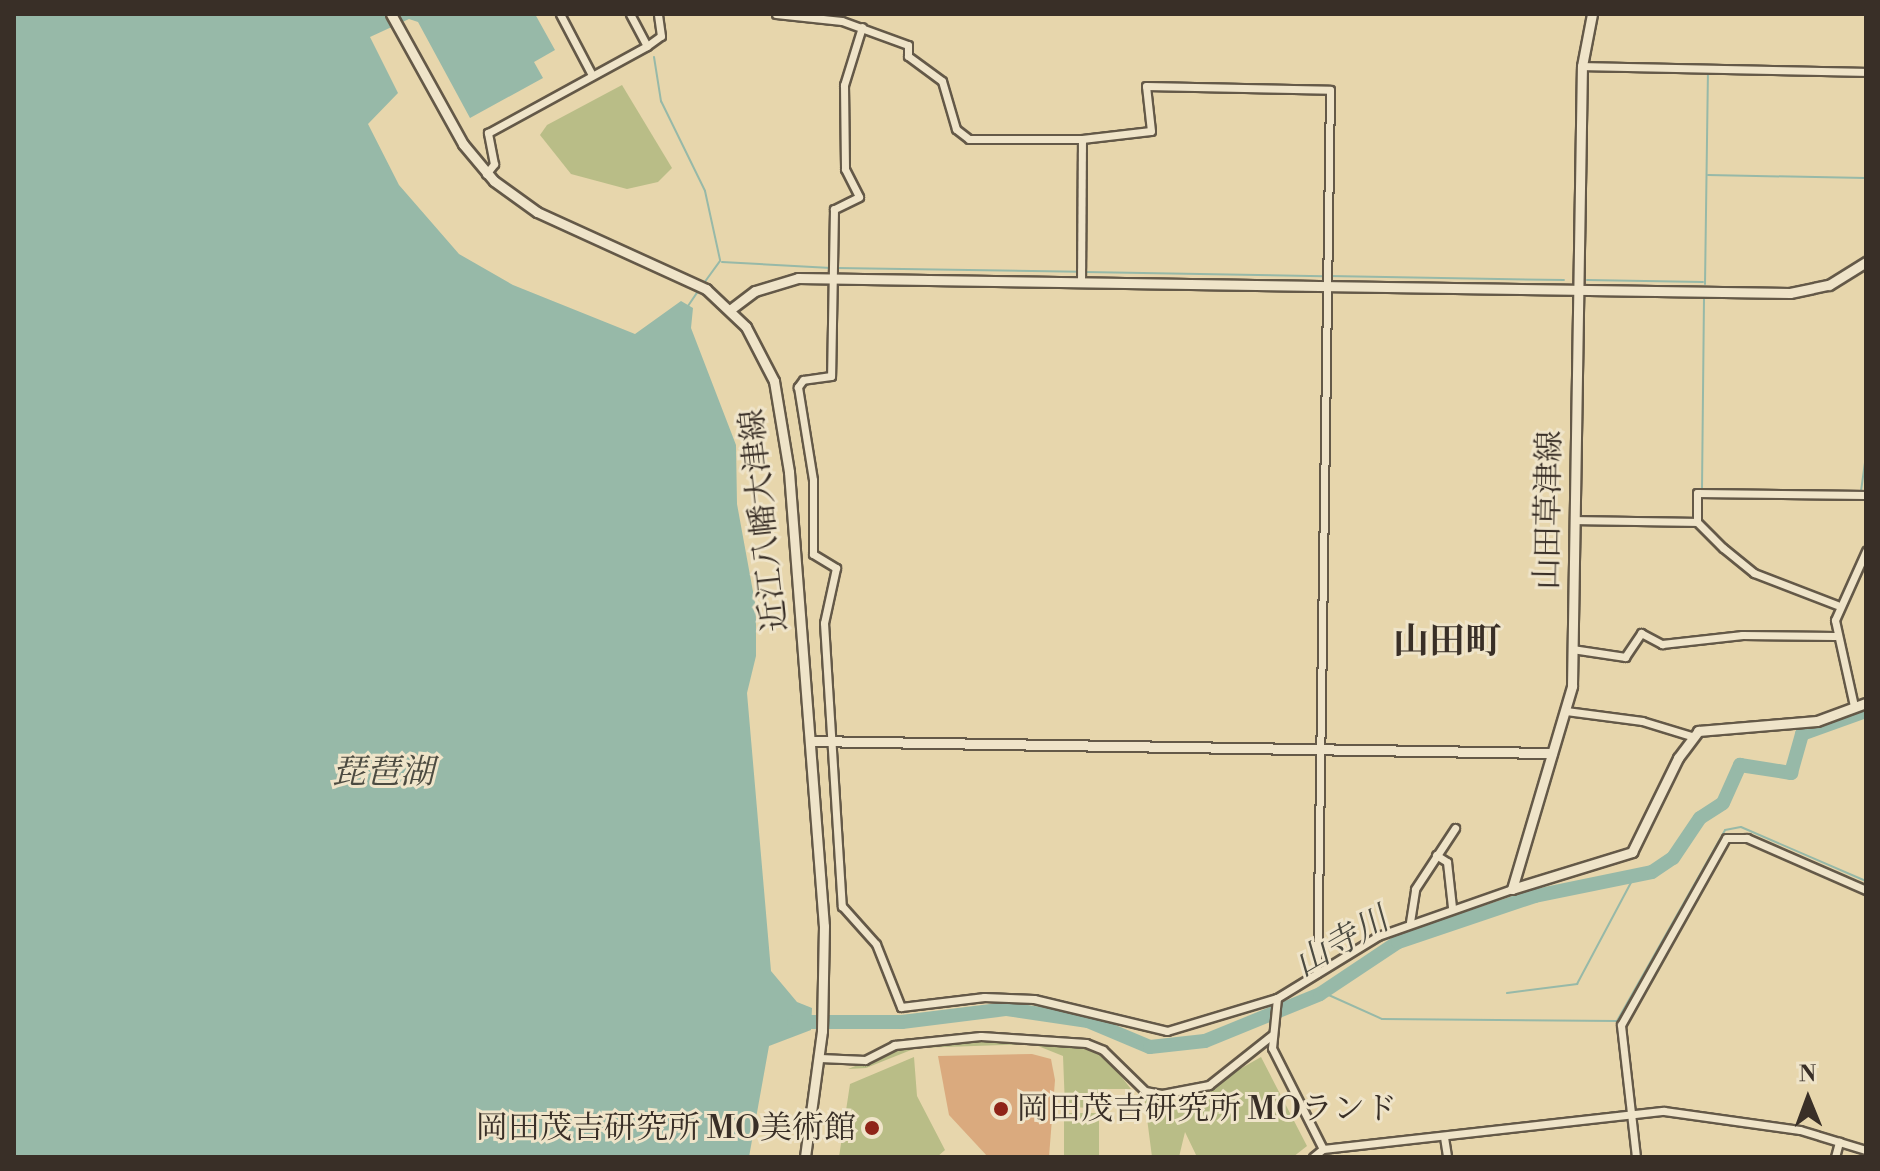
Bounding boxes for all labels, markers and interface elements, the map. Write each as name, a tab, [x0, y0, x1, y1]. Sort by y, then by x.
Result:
street label: 近江八幡大津線	[733, 407, 795, 633]
street label: 山田草津線	[1528, 430, 1570, 590]
district label: 山田町	[1393, 621, 1501, 665]
water label: 琵琶湖	[332, 754, 434, 794]
water label: 山寺川	[1288, 900, 1396, 986]
north arrow	[1768, 1059, 1848, 1139]
text: N	[1799, 1061, 1817, 1088]
place label: 岡田茂吉研究所 MOランド	[1017, 1090, 1397, 1128]
marker: 岡田茂吉研究所 MOランド	[992, 1100, 1010, 1118]
place label: 岡田茂吉研究所 MO美術館	[476, 1109, 856, 1147]
marker: 岡田茂吉研究所 MO美術館	[863, 1119, 881, 1137]

